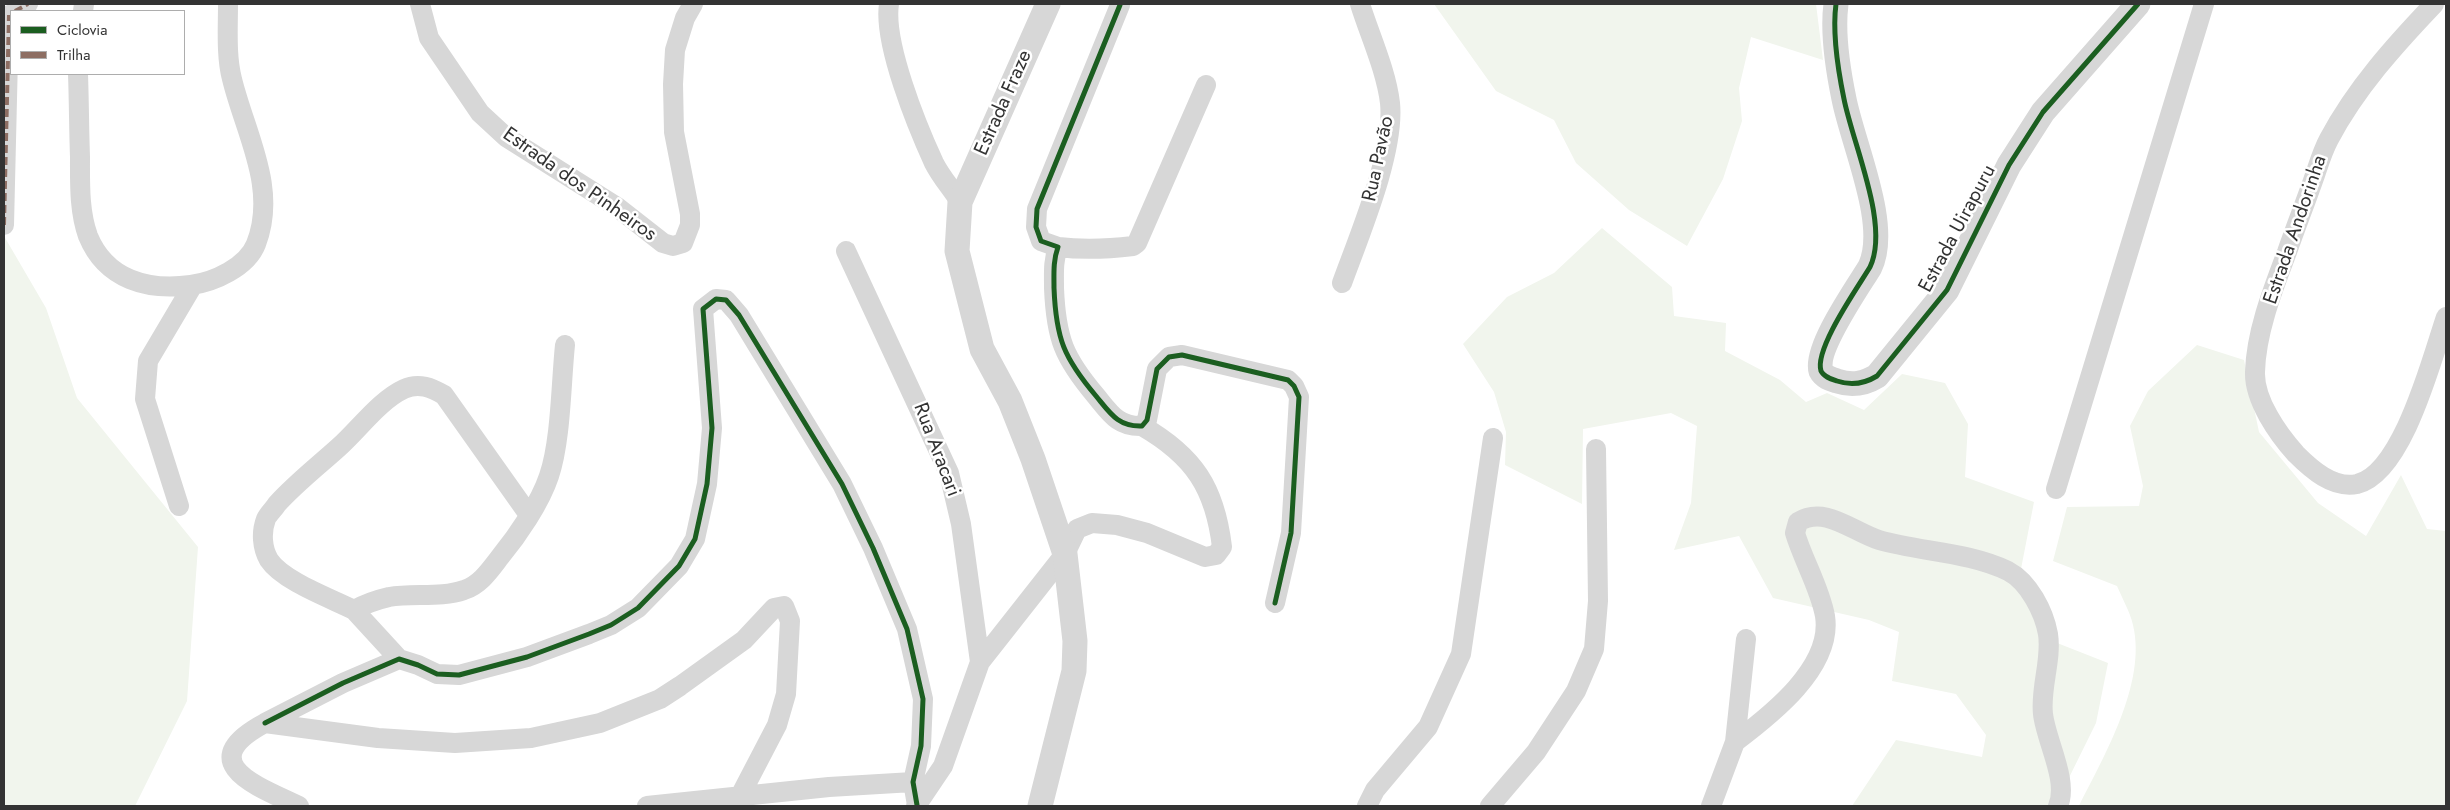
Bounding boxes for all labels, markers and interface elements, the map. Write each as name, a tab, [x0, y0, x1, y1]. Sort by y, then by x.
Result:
legend	[10, 10, 185, 75]
text: Ciclovia	[57, 19, 107, 41]
text: Trilha	[57, 44, 90, 66]
street label: Estrada Fraze	[970, 47, 1038, 159]
street label: Rua Pavão	[1358, 114, 1400, 204]
street label: Estrada dos Pinheiros	[498, 123, 660, 247]
street label: Estrada Andorinha	[2259, 152, 2333, 308]
street label: Estrada Uirapuru	[1914, 161, 2002, 297]
street label: Rua Aracari	[907, 400, 965, 500]

